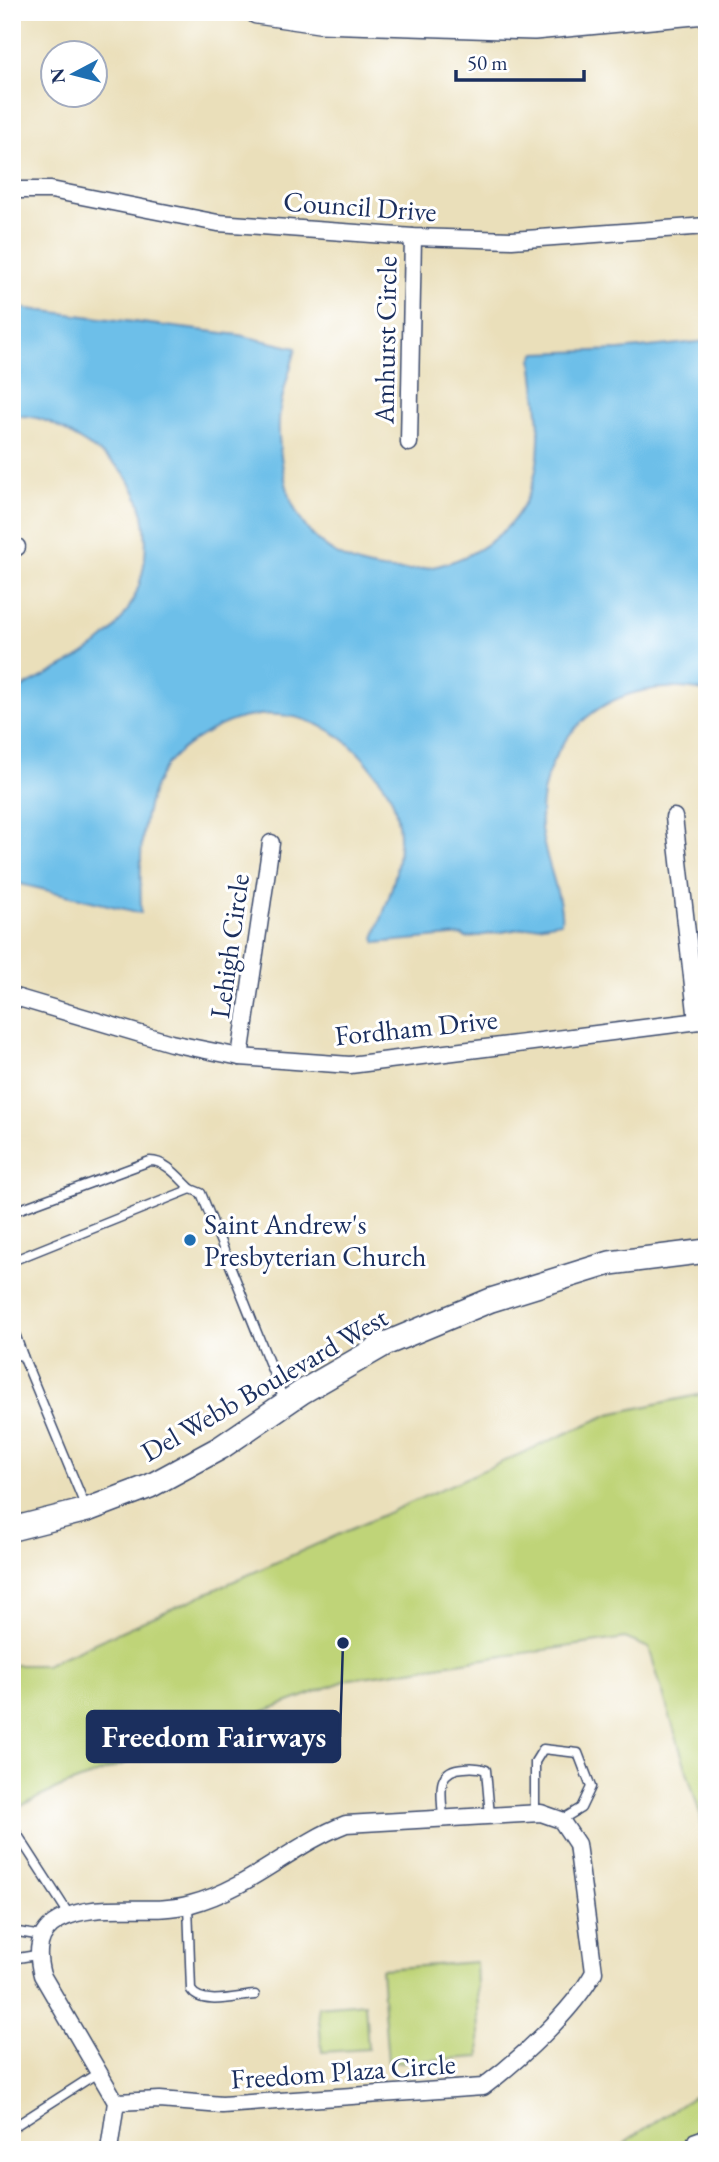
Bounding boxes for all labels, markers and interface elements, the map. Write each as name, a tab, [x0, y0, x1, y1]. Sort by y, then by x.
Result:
north arrow	[38, 38, 108, 108]
scale bar	[456, 38, 584, 82]
text: 50 m	[467, 49, 508, 76]
text: N	[44, 66, 71, 85]
street label: Council Drive	[282, 183, 438, 229]
street label: Amhurst Circle	[366, 255, 404, 425]
street label: Lehigh Circle	[201, 871, 257, 1021]
street label: Fordham Drive	[333, 1001, 499, 1053]
place label: Saint Andrew's Presbyterian Church	[204, 1206, 426, 1274]
marker: Saint Andrew's Presbyterian Church	[182, 1232, 198, 1248]
street label: Del Webb Boulevard West	[134, 1299, 394, 1469]
callout: Freedom Fairways	[87, 1711, 340, 1762]
text: Freedom Fairways	[102, 1717, 326, 1756]
street label: Freedom Plaza Circle	[229, 2045, 457, 2097]

